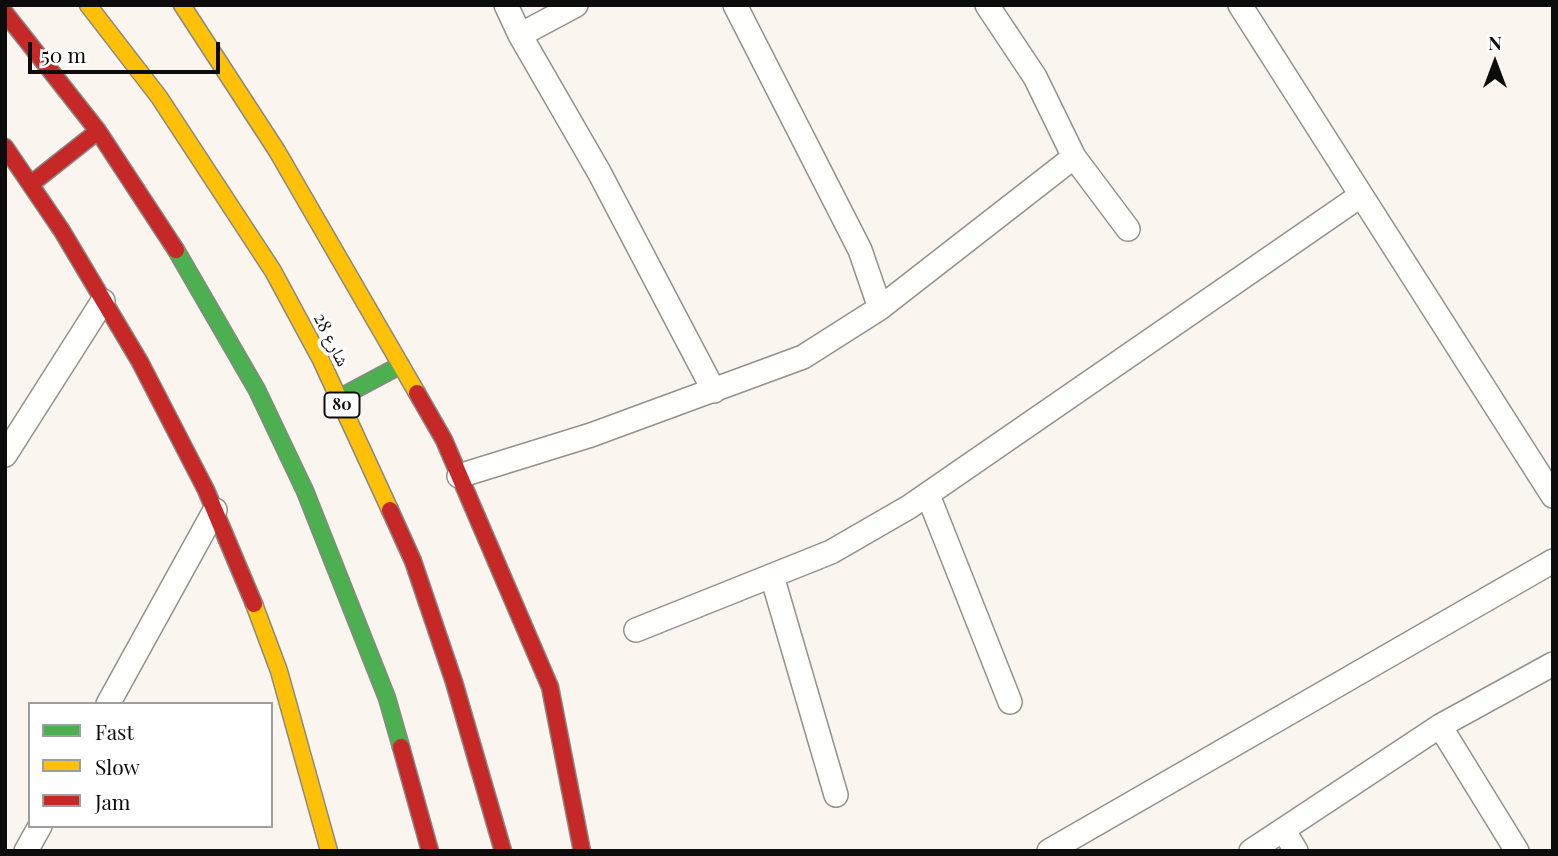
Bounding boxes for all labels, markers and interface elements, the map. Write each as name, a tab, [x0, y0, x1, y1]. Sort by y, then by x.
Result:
scale bar	[32, 28, 224, 72]
north arrow	[1460, 28, 1530, 98]
text: N	[1488, 29, 1502, 55]
text: 50 m	[41, 40, 86, 68]
street label: شارع 28	[309, 310, 353, 370]
road number: 80	[324, 392, 360, 418]
legend	[28, 702, 273, 828]
text: Fast	[95, 717, 134, 745]
text: Slow	[95, 752, 140, 780]
text: Jam	[95, 787, 131, 815]

